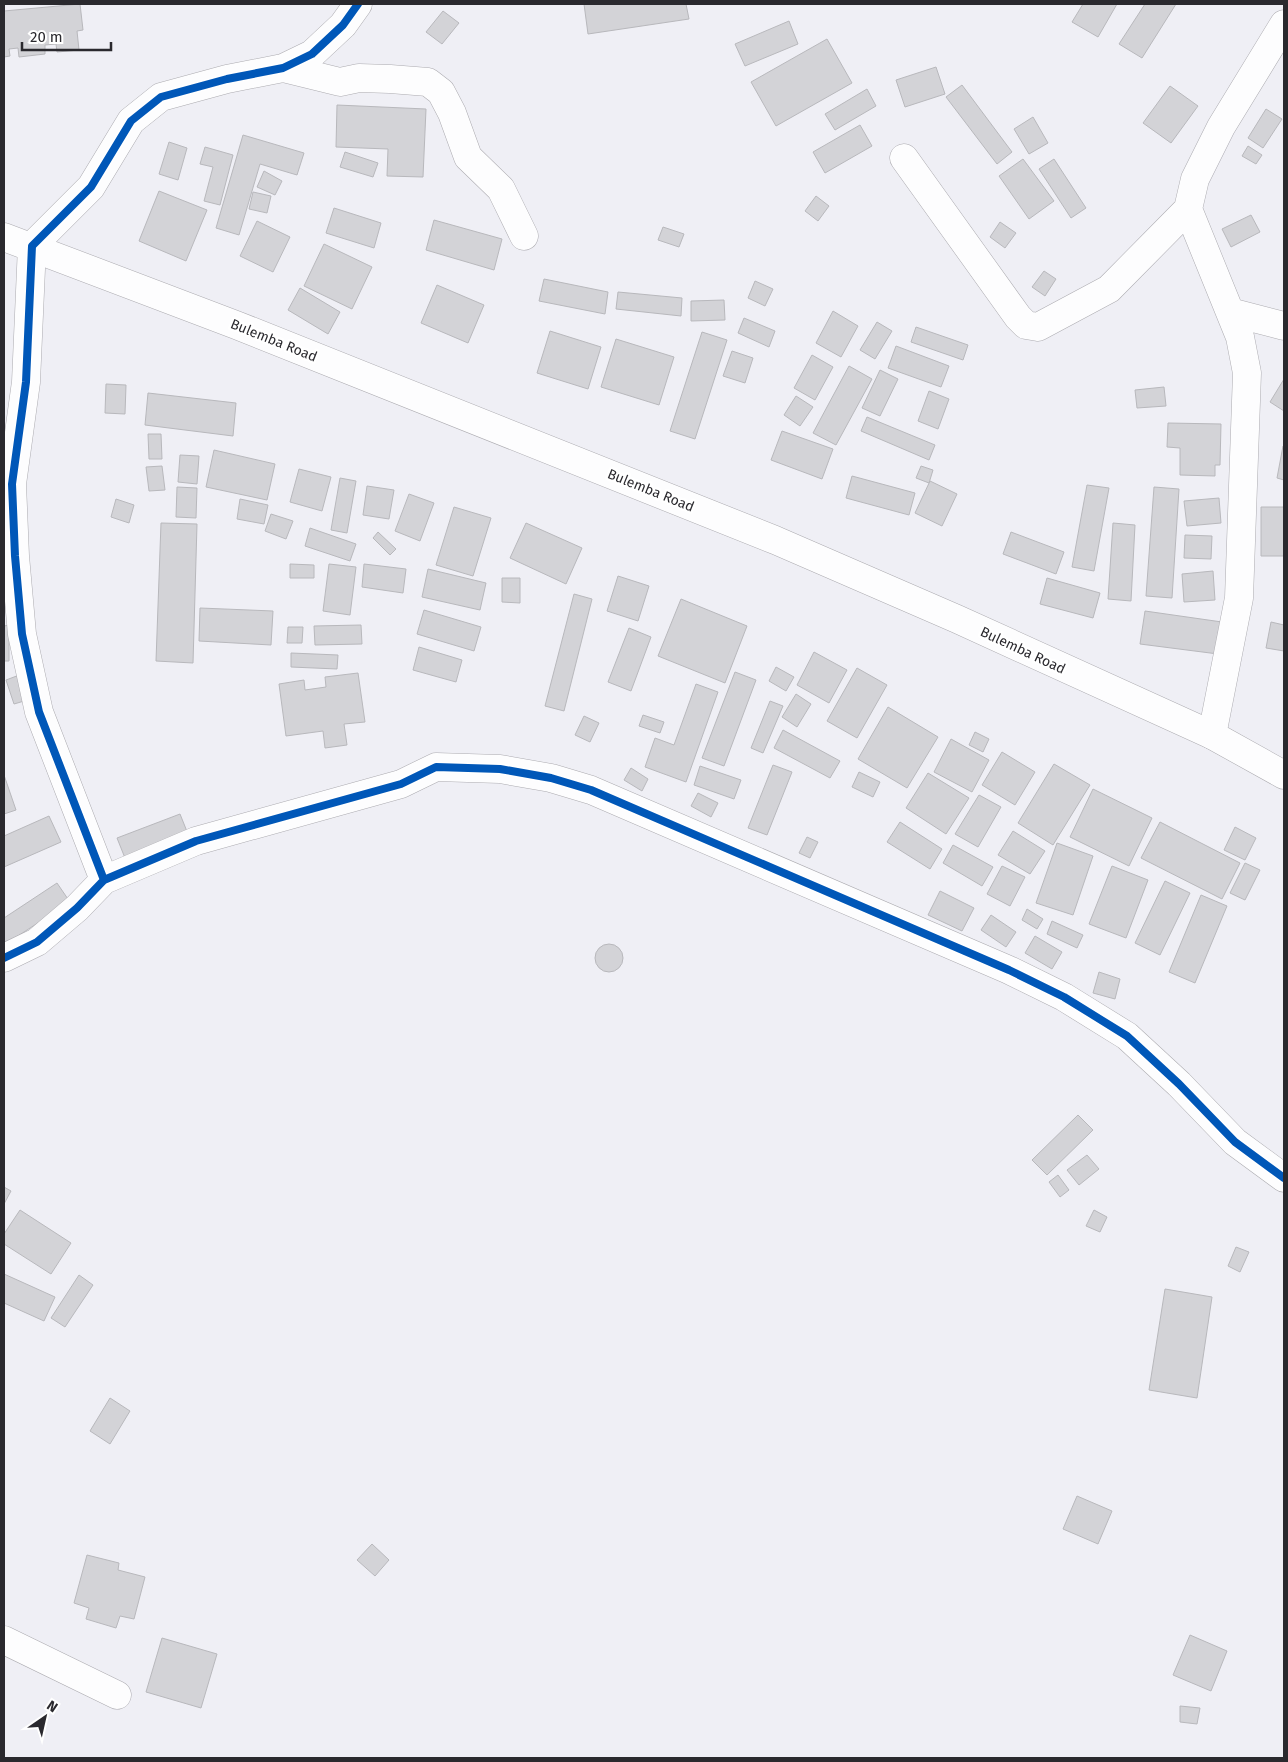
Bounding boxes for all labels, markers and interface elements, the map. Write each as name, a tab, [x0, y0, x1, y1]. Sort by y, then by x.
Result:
scale bar	[22, 20, 111, 52]
text: 20 m	[30, 28, 63, 46]
street label: Bulemba Road	[228, 315, 320, 366]
street label: Bulemba Road	[605, 465, 697, 516]
street label: Bulemba Road	[977, 623, 1068, 678]
north arrow	[20, 1692, 70, 1742]
text: N	[43, 1697, 61, 1716]

